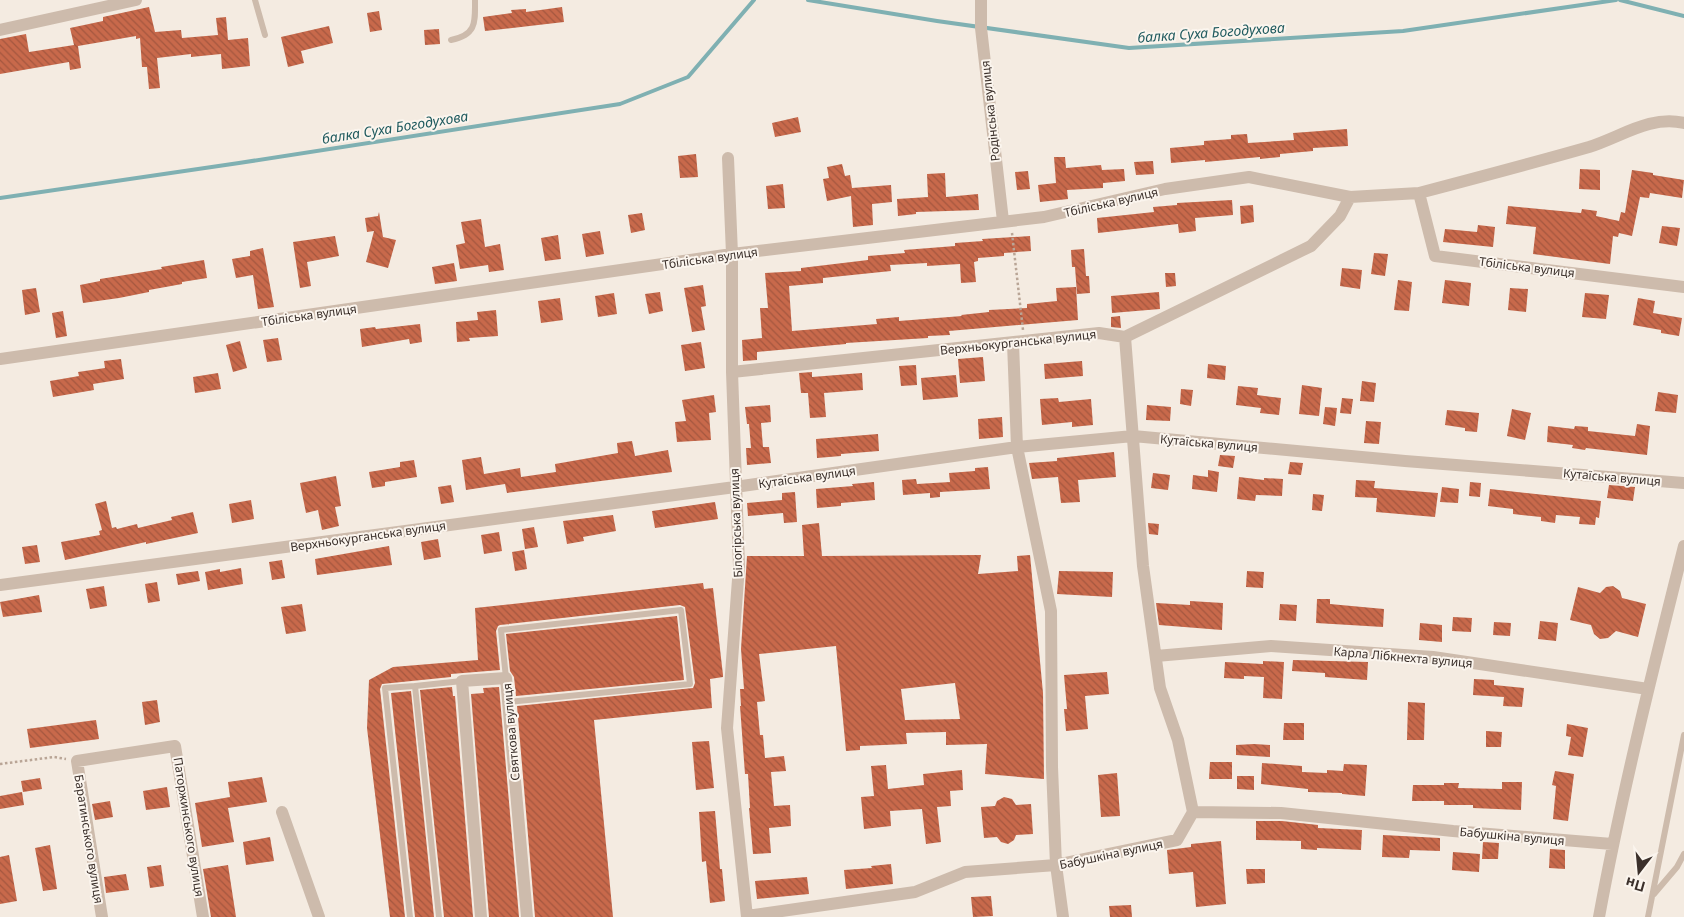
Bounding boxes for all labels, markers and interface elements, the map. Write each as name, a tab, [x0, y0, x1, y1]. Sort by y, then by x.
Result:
water label: балка Суха Богодухова	[1137, 17, 1285, 47]
street label: Родінська вулиця	[976, 60, 1004, 162]
water label: балка Суха Богодухова	[321, 106, 470, 148]
street label: Тбіліська вулиця	[1062, 183, 1160, 221]
street label: Тбіліська вулиця	[661, 243, 759, 273]
street label: Тбіліська вулиця	[1478, 253, 1576, 281]
street label: Тбіліська вулиця	[260, 300, 358, 330]
street label: Верхньокурганська вулиця	[939, 325, 1097, 359]
street label: Кутаїська вулиця	[1159, 430, 1259, 456]
street label: Кутаїська вулиця	[757, 462, 857, 492]
street label: Кутаїська вулиця	[1562, 464, 1662, 490]
street label: Білогірська вулиця	[726, 468, 746, 578]
street label: Верхньокурганська вулиця	[289, 517, 447, 555]
street label: Карла Лібкнехта вулиця	[1333, 642, 1473, 672]
street label: Святкова вулиця	[498, 683, 524, 781]
street label: Паторжинського вулиця	[170, 756, 208, 898]
street label: Баратинського вулиця	[70, 773, 108, 905]
street label: Бабушкіна вулиця	[1459, 823, 1565, 849]
street label: Бабушкіна вулиця	[1058, 835, 1164, 873]
north arrow	[1614, 847, 1664, 897]
text: Пн	[1623, 873, 1647, 897]

